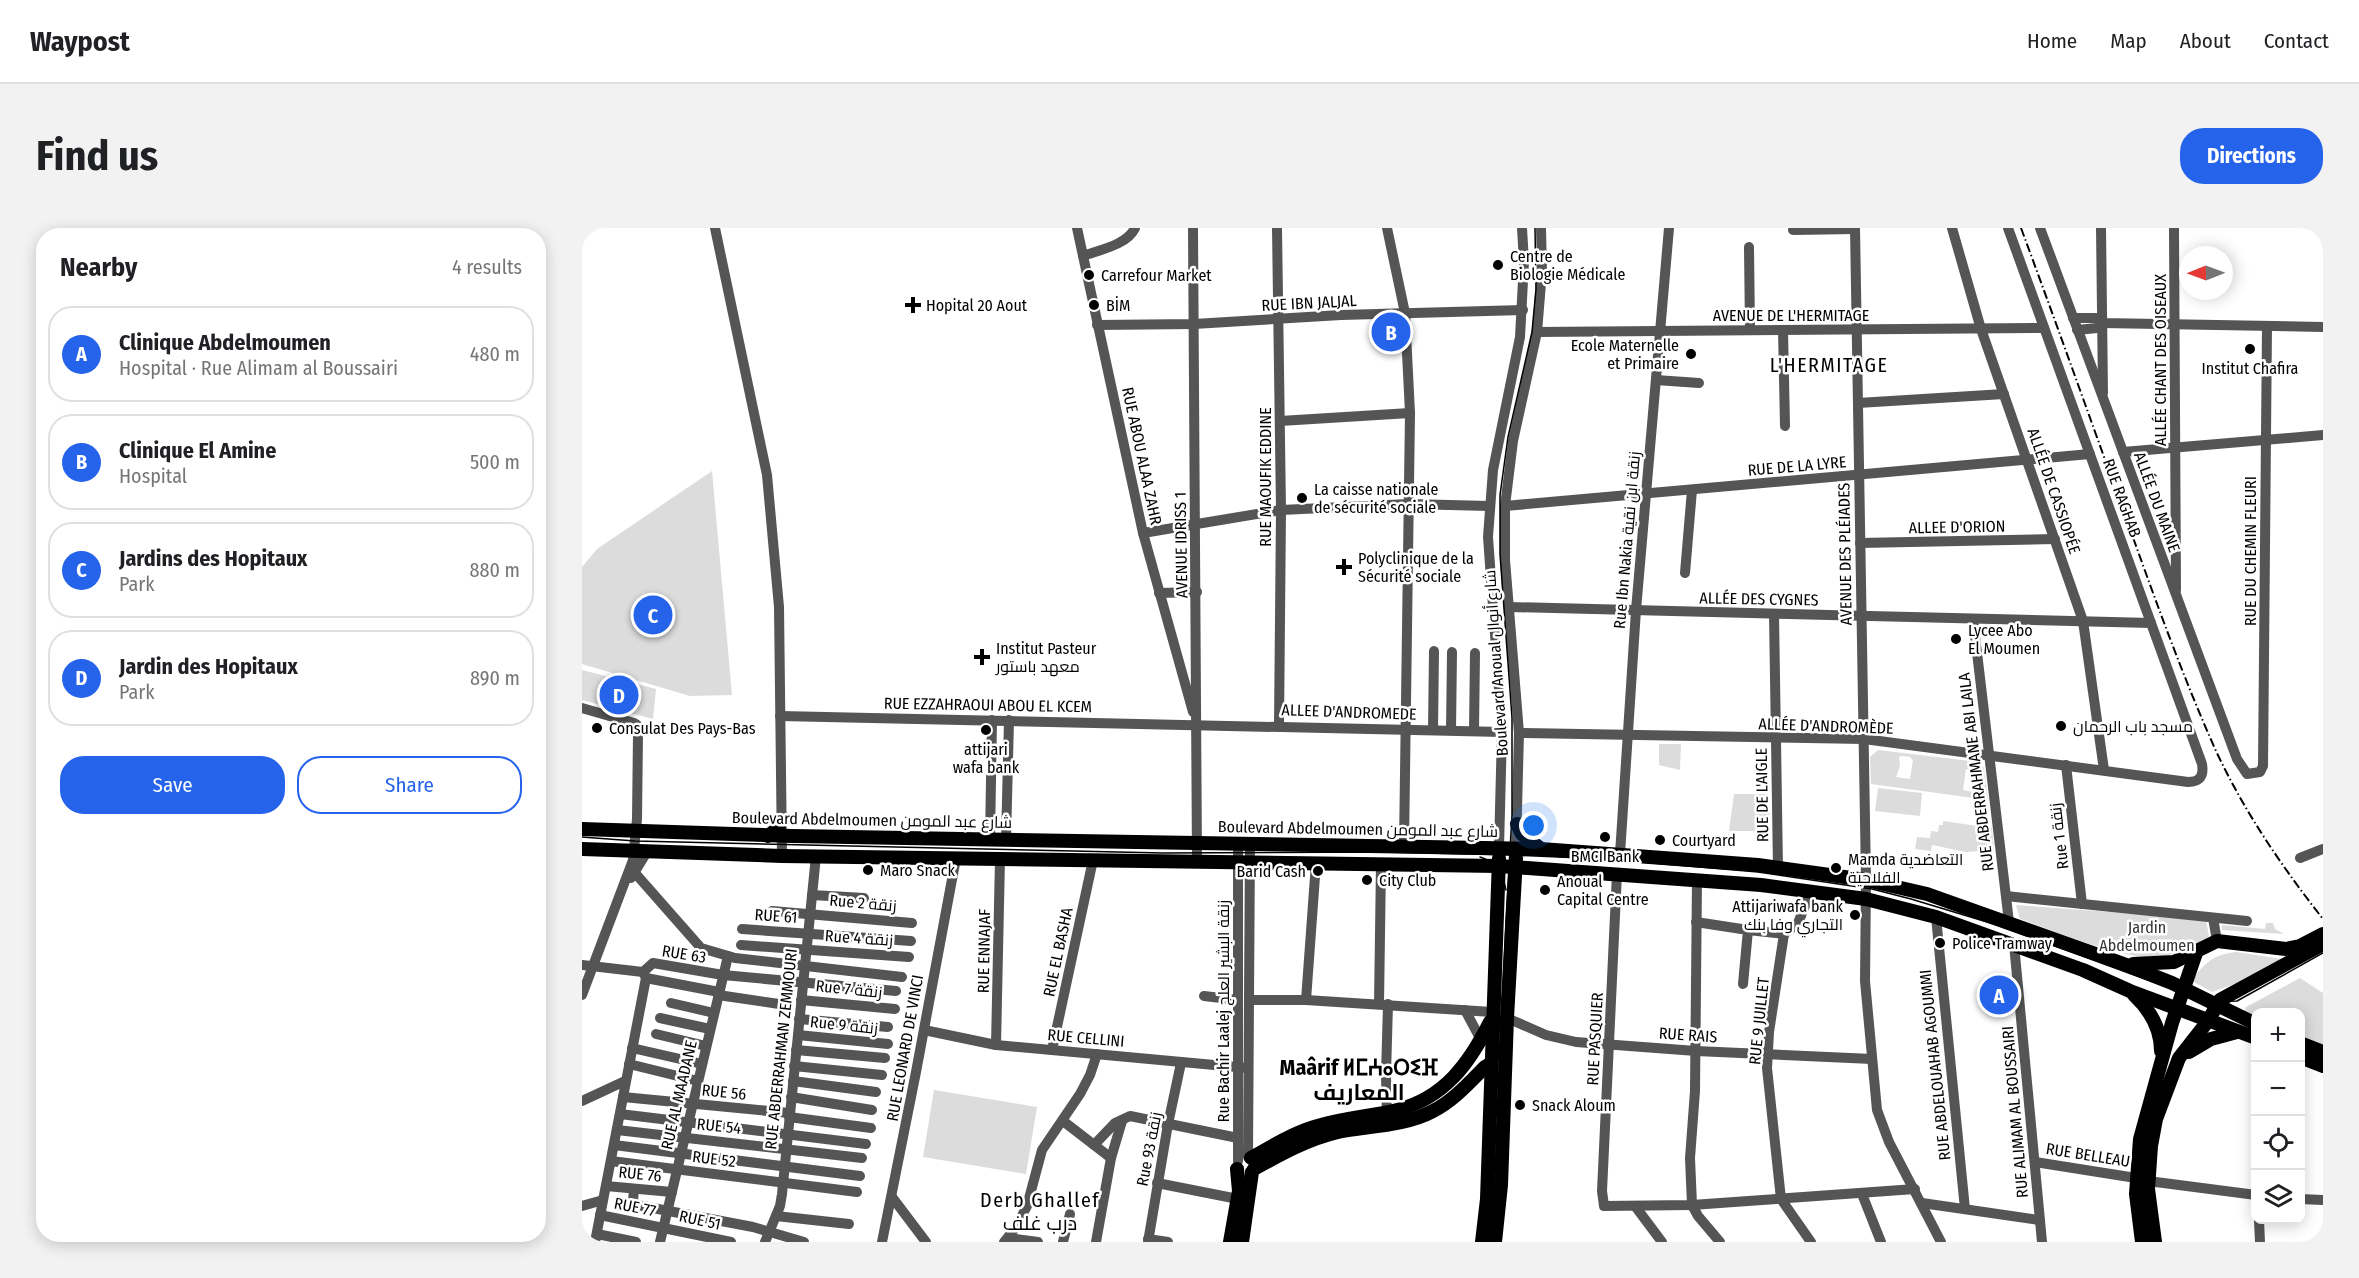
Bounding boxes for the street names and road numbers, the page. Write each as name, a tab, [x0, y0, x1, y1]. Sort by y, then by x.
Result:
street label: ALLÉE CHANT DES OISEAUX	[2151, 274, 2170, 446]
street label: RUE IBN JALJAL	[1261, 291, 1357, 315]
street label: AVENUE DE L'HERMITAGE	[1713, 306, 1869, 325]
street label: RUE ABOU ALAA ZAHR	[1118, 385, 1166, 527]
street label: RUE MAOUFIK EDDINE	[1256, 407, 1275, 547]
street label: ALLÉE DE CASSIOPÉE	[2024, 426, 2084, 556]
street label: ALLÉE DU MAINE	[2130, 449, 2184, 555]
street label: Rue Ibn Nakia زنقة ابن نقية	[1610, 451, 1645, 630]
street label: RUE DE LA LYRE	[1747, 452, 1847, 480]
street label: RUE RAGHAB	[2099, 456, 2145, 540]
street label: RUE DU CHEMIN FLEURI	[2241, 476, 2260, 626]
street label: AVENUE DES PLÉIADES	[1834, 482, 1856, 626]
street label: AVENUE IDRISS 1	[1171, 492, 1191, 598]
street label: ALLEE D'ORION	[1909, 517, 2005, 537]
street label: Boulevard Anoual شارع أنوال	[1480, 569, 1514, 757]
street label: ALLÉE DES CYGNES	[1699, 588, 1819, 610]
street label: RUE ABDERRAHMANE ABI LAILA	[1954, 671, 1998, 872]
street label: RUE EZZAHRAOUI ABOU EL KCEM	[884, 694, 1092, 716]
street label: ALLEE D'ANDROMEDE	[1281, 700, 1417, 724]
street label: ALLÉE D'ANDROMÈDE	[1758, 714, 1894, 738]
street label: RUE DE L'AIGLE	[1752, 748, 1772, 842]
street label: Rue 1 زنقة	[2046, 802, 2072, 870]
street label: Boulevard Abdelmoumen شارع عبد المومن	[732, 808, 1012, 834]
street label: Boulevard Abdelmoumen شارع عبد المومن	[1218, 817, 1498, 843]
street label: Rue 2 زنقة	[829, 891, 897, 915]
street label: Rue Bachir Laalej زنقة البشير العلج	[1214, 900, 1235, 1122]
street label: RUE 61	[754, 905, 798, 927]
street label: RUE EL BASHA	[1039, 905, 1077, 998]
street label: RUE ENNAJAF	[974, 909, 994, 993]
street label: Rue 4 زنقة	[824, 926, 894, 950]
street label: RUE 63	[661, 941, 707, 967]
street label: RUE ABDERRAHMAN ZEMMOURI	[761, 948, 801, 1150]
street label: RUE ABDELOUAHAB AGOUMMI	[1916, 969, 1954, 1161]
street label: RUE LEONARD DE VINCI	[883, 973, 927, 1123]
street label: Rue 7 زنقة	[815, 976, 883, 1002]
street label: RUE 9 JUILLET	[1745, 976, 1773, 1066]
street label: RUE PASQUIER	[1583, 992, 1607, 1086]
street label: Rue 9 زنقة	[809, 1012, 879, 1038]
street label: RUE RAIS	[1658, 1023, 1718, 1047]
street label: RUE CELLINI	[1047, 1025, 1125, 1051]
street label: RUE ALIMAM AL BOUSSAIRI	[1998, 1025, 2032, 1199]
street label: RUE AL MAADANE	[657, 1039, 701, 1151]
street label: RUE 56	[701, 1080, 747, 1104]
street label: Rue 93 زنقة	[1133, 1110, 1165, 1188]
street label: RUE 54	[696, 1114, 742, 1138]
street label: RUE BELLEAU	[2045, 1139, 2131, 1171]
street label: RUE 52	[691, 1147, 737, 1171]
street label: RUE 76	[617, 1162, 663, 1186]
street label: RUE 77	[612, 1194, 658, 1220]
street label: RUE 51	[677, 1206, 723, 1234]

